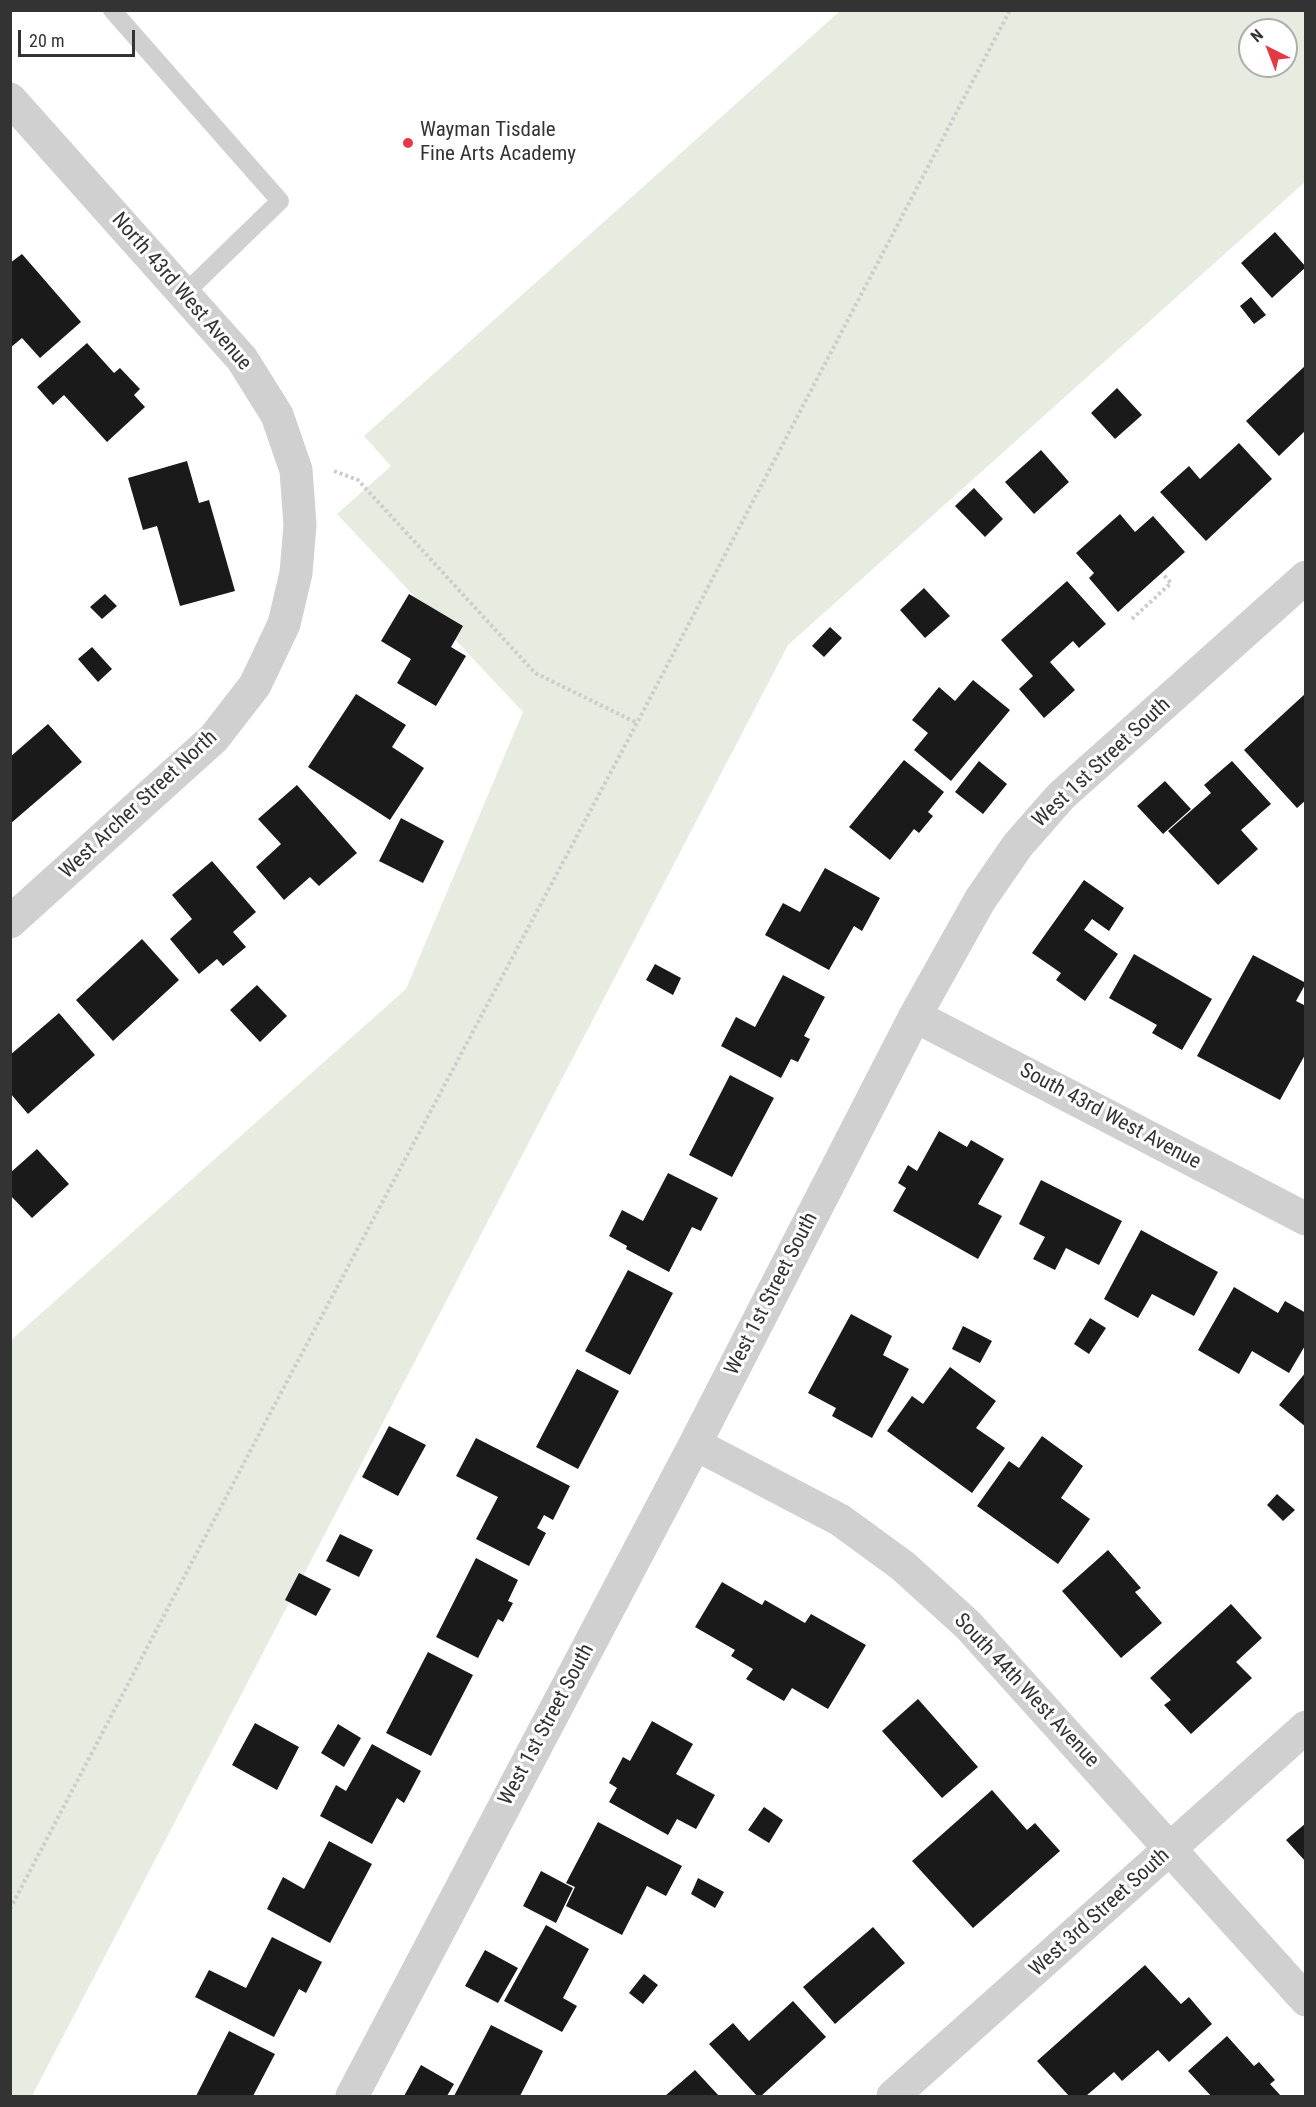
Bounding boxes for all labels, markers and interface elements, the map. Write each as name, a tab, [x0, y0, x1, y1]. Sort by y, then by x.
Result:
scale bar	[21, 18, 138, 56]
north arrow	[1238, 18, 1298, 78]
text: N	[1247, 25, 1267, 46]
text: 20 m	[29, 30, 64, 51]
place label: Wayman Tisdale Fine Arts Academy	[420, 118, 576, 168]
marker: Wayman Tisdale Fine Arts Academy	[401, 136, 415, 150]
street label: North 43rd West Avenue	[106, 208, 256, 376]
street label: West 1st Street South	[1028, 693, 1176, 833]
street label: West Archer Street North	[55, 725, 223, 885]
street label: South 43rd West Avenue	[1015, 1059, 1205, 1175]
street label: West 1st Street South	[720, 1209, 824, 1379]
street label: South 44th West Avenue	[948, 1609, 1104, 1773]
street label: West 1st Street South	[494, 1640, 600, 1810]
street label: West 3rd Street South	[1025, 1843, 1175, 1983]

